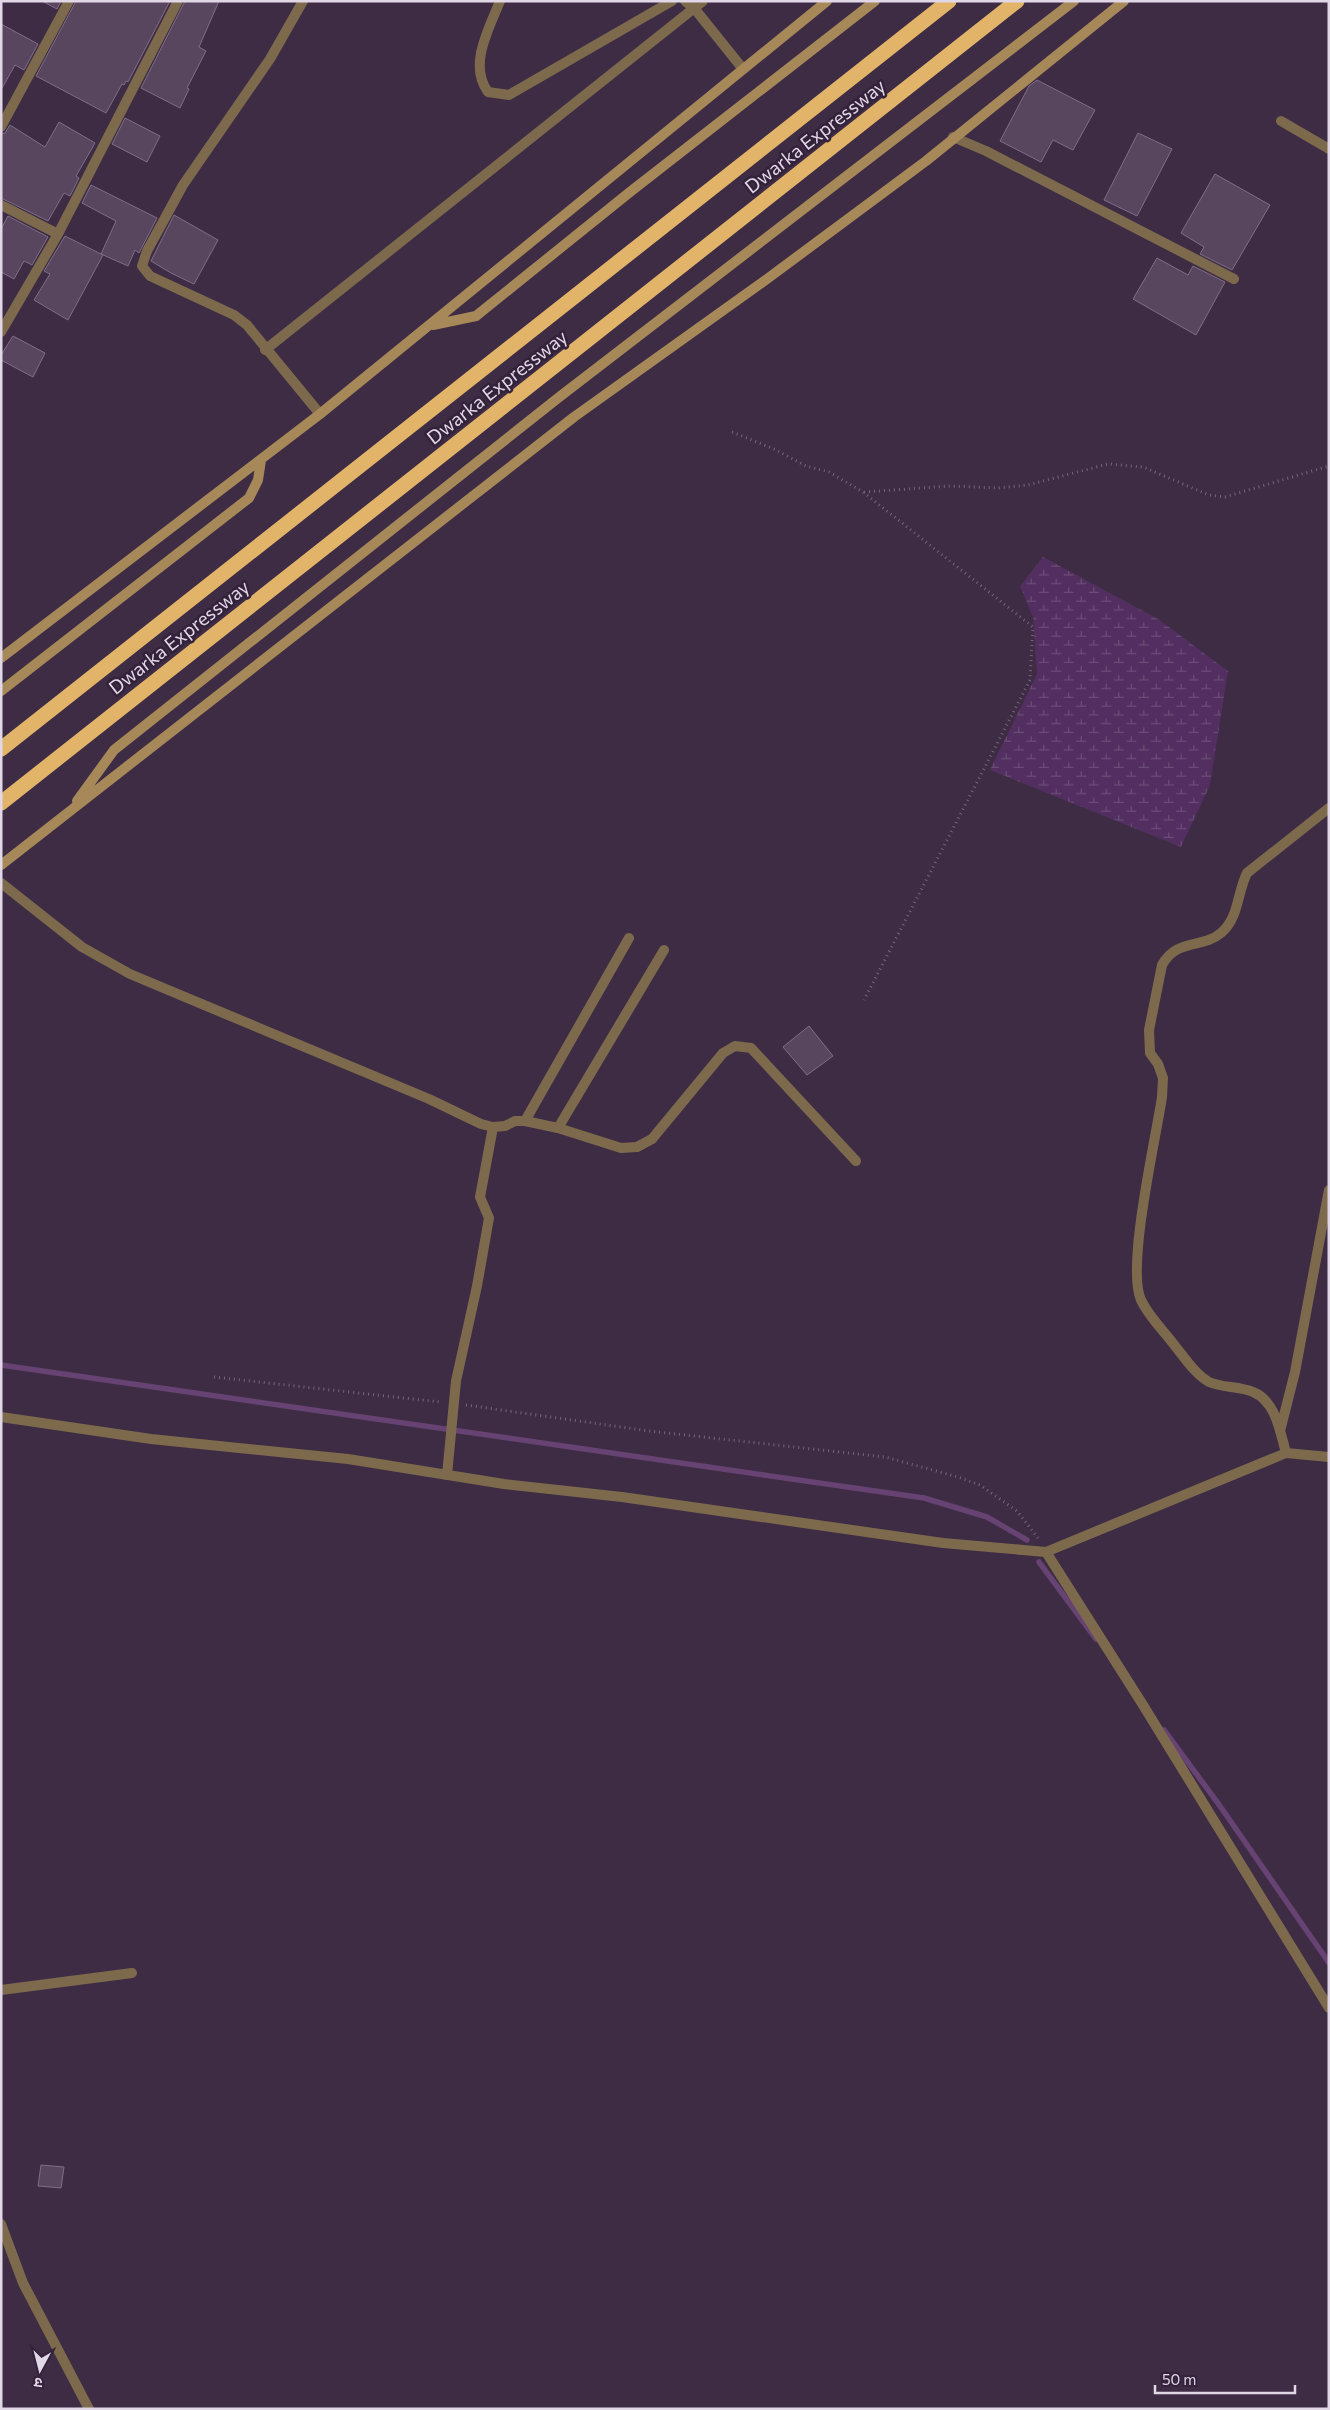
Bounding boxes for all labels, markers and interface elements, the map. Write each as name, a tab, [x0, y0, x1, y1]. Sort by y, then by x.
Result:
street label: Dwarka Expressway	[740, 74, 890, 198]
street label: Dwarka Expressway	[422, 325, 572, 449]
street label: Dwarka Expressway	[104, 575, 254, 699]
north arrow	[15, 2345, 65, 2395]
scale bar	[1155, 2362, 1295, 2394]
text: 50 m	[1162, 2370, 1196, 2388]
text: उ	[32, 2374, 43, 2392]

